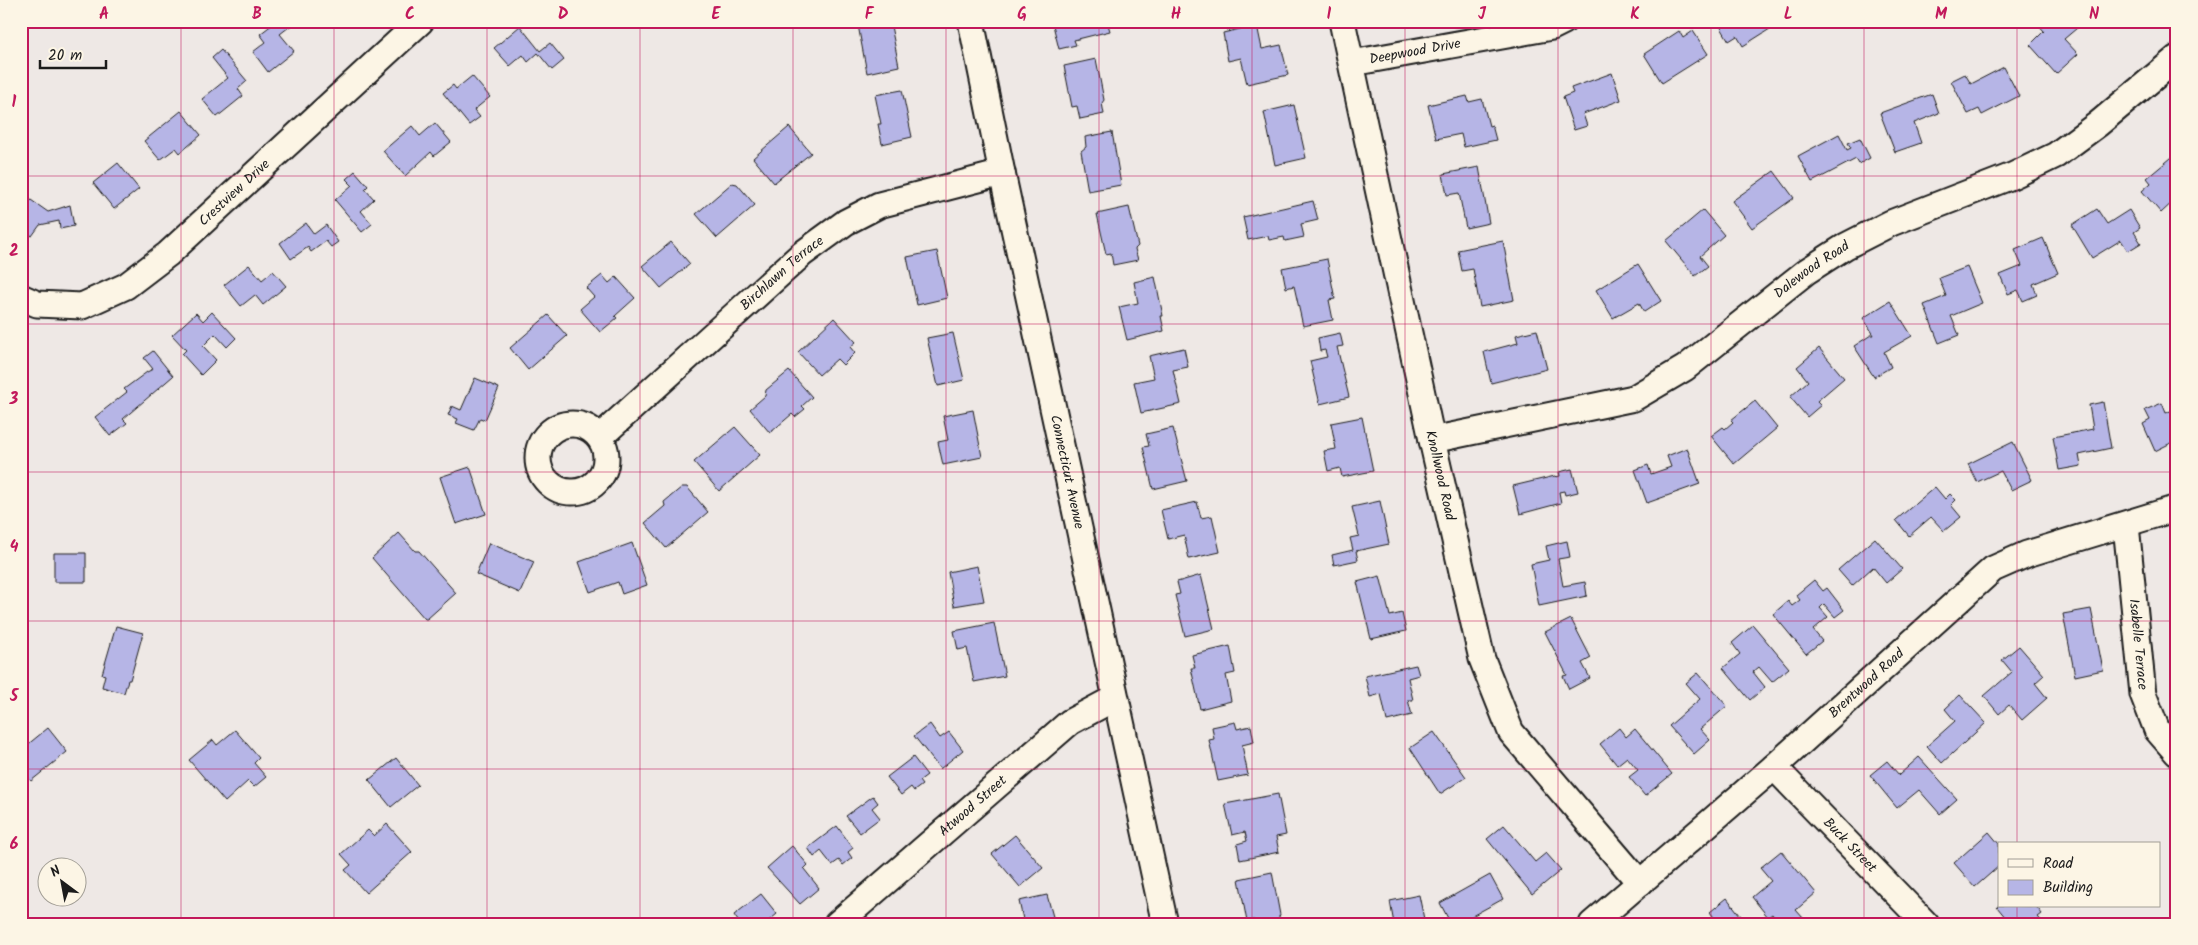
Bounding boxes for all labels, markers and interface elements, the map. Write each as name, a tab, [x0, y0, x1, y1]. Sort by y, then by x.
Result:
text: A	[99, 2, 109, 27]
text: B	[252, 2, 262, 27]
text: C	[405, 2, 415, 27]
text: D	[558, 2, 569, 27]
text: E	[712, 2, 722, 27]
text: F	[865, 2, 875, 27]
text: G	[1017, 2, 1027, 27]
text: H	[1171, 2, 1181, 27]
text: I	[1327, 2, 1332, 27]
text: J	[1478, 2, 1487, 27]
text: K	[1630, 2, 1640, 27]
text: L	[1784, 2, 1792, 27]
text: M	[1935, 2, 1948, 27]
text: N	[2089, 2, 2099, 27]
street label: Deepwood Drive	[1368, 33, 1463, 71]
scale bar	[40, 38, 106, 70]
text: 20 m	[48, 44, 82, 68]
text: 1	[12, 90, 17, 115]
street label: Crestview Drive	[194, 154, 276, 232]
street label: Birchlawn Terrace	[735, 230, 829, 316]
street label: Dalewood Road	[1769, 235, 1855, 304]
text: 2	[9, 239, 19, 264]
text: 3	[9, 387, 19, 412]
street label: Connecticut Avenue	[1044, 413, 1090, 532]
street label: Knollwood Road	[1419, 428, 1461, 524]
text: 4	[10, 535, 19, 560]
street label: Isabelle Terrace	[2122, 598, 2154, 692]
street label: Brentwood Road	[1824, 643, 1910, 724]
text: 5	[9, 684, 20, 709]
street label: Atwood Street	[934, 770, 1012, 842]
street label: Buck Street	[1818, 813, 1882, 878]
text: 6	[10, 832, 19, 857]
legend	[1998, 842, 2160, 908]
text: Road	[2043, 852, 2074, 876]
north arrow	[38, 858, 88, 908]
text: N	[46, 860, 65, 883]
text: Building	[2043, 876, 2093, 900]

